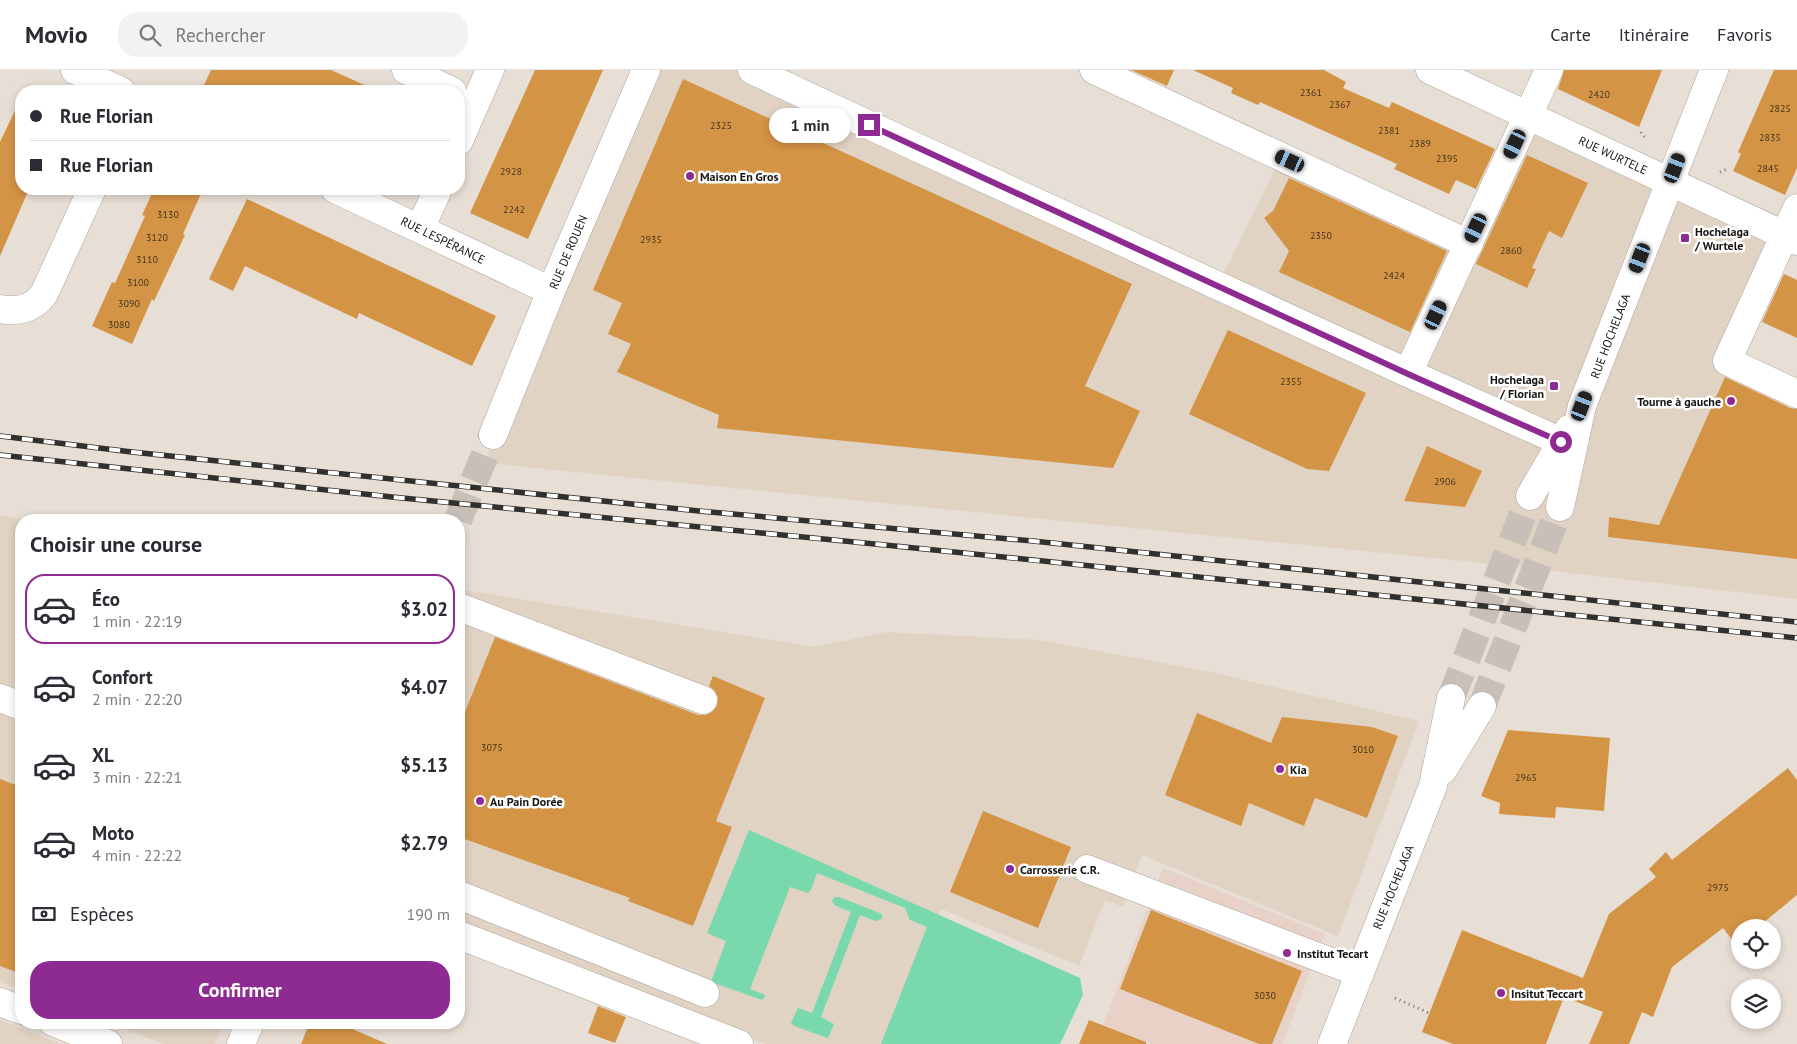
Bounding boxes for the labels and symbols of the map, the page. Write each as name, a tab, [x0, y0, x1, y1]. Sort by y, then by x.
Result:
house number: 2361	[1300, 86, 1322, 99]
house number: 2420	[1588, 88, 1610, 101]
house number: 2367	[1329, 98, 1351, 111]
house number: 2825	[1769, 102, 1791, 115]
callout: 1 min	[769, 108, 852, 142]
route end	[858, 114, 880, 136]
house number: 2325	[710, 119, 732, 132]
house number: 2381	[1378, 124, 1400, 137]
car	[1501, 127, 1528, 161]
house number: 2835	[1759, 131, 1781, 144]
street label: RUE WURTELE	[1576, 133, 1650, 177]
house number: 2389	[1409, 137, 1431, 150]
car	[1273, 148, 1306, 174]
car	[1662, 151, 1687, 185]
house number: 2395	[1436, 152, 1458, 165]
house number: 2845	[1757, 162, 1779, 175]
house number: 2928	[500, 165, 522, 178]
place label: Maison En Gros	[700, 169, 779, 184]
marker: Maison En Gros	[684, 170, 696, 182]
house number: 2242	[503, 203, 525, 216]
house number: 3130	[157, 208, 179, 221]
car	[1462, 211, 1489, 245]
street label: RUE LESPÉRANCE	[398, 213, 488, 267]
street label: RUE DE ROUEN	[546, 213, 590, 291]
place label: Hochelaga / Wurtele	[1694, 224, 1749, 253]
house number: 2350	[1310, 229, 1332, 242]
house number: 3120	[146, 231, 168, 244]
marker: Hochelaga / Wurtele	[1679, 232, 1691, 244]
house number: 2935	[640, 233, 662, 246]
car	[1627, 241, 1652, 275]
house number: 2860	[1500, 244, 1522, 257]
house number: 3110	[136, 253, 158, 266]
house number: 2424	[1383, 269, 1405, 282]
house number: 3100	[127, 276, 149, 289]
street label: RUE HOCHELAGA	[1587, 291, 1633, 381]
house number: 3090	[118, 297, 140, 310]
car	[1422, 298, 1449, 332]
house number: 3080	[108, 318, 130, 331]
place label: Hochelaga / Florian	[1490, 372, 1544, 401]
house number: 2355	[1280, 375, 1302, 388]
marker: Hochelaga / Florian	[1548, 380, 1560, 392]
car	[1569, 389, 1594, 423]
place label: Tourne à gauche	[1637, 394, 1721, 409]
marker: Tourne à gauche	[1725, 395, 1737, 407]
route start	[1550, 431, 1572, 453]
house number: 2906	[1434, 475, 1456, 488]
house number: 3075	[481, 741, 503, 754]
house number: 3010	[1352, 743, 1374, 756]
place label: Kia	[1290, 762, 1307, 777]
marker: Kia	[1274, 763, 1286, 775]
house number: 2965	[1515, 771, 1537, 784]
place label: Au Pain Dorée	[490, 794, 563, 809]
marker: Au Pain Dorée	[474, 795, 486, 807]
street label: RUE HOCHELAGA	[1369, 843, 1417, 931]
place label: Carrosserie C.R.	[1020, 862, 1100, 877]
marker: Carrosserie C.R.	[1004, 863, 1016, 875]
house number: 2975	[1707, 881, 1729, 894]
place label: Institut Tecart	[1297, 946, 1369, 961]
marker: Institut Tecart	[1281, 947, 1293, 959]
place label: Insitut Teccart	[1511, 986, 1584, 1001]
marker: Insitut Teccart	[1495, 987, 1507, 999]
house number: 3030	[1254, 989, 1276, 1002]

